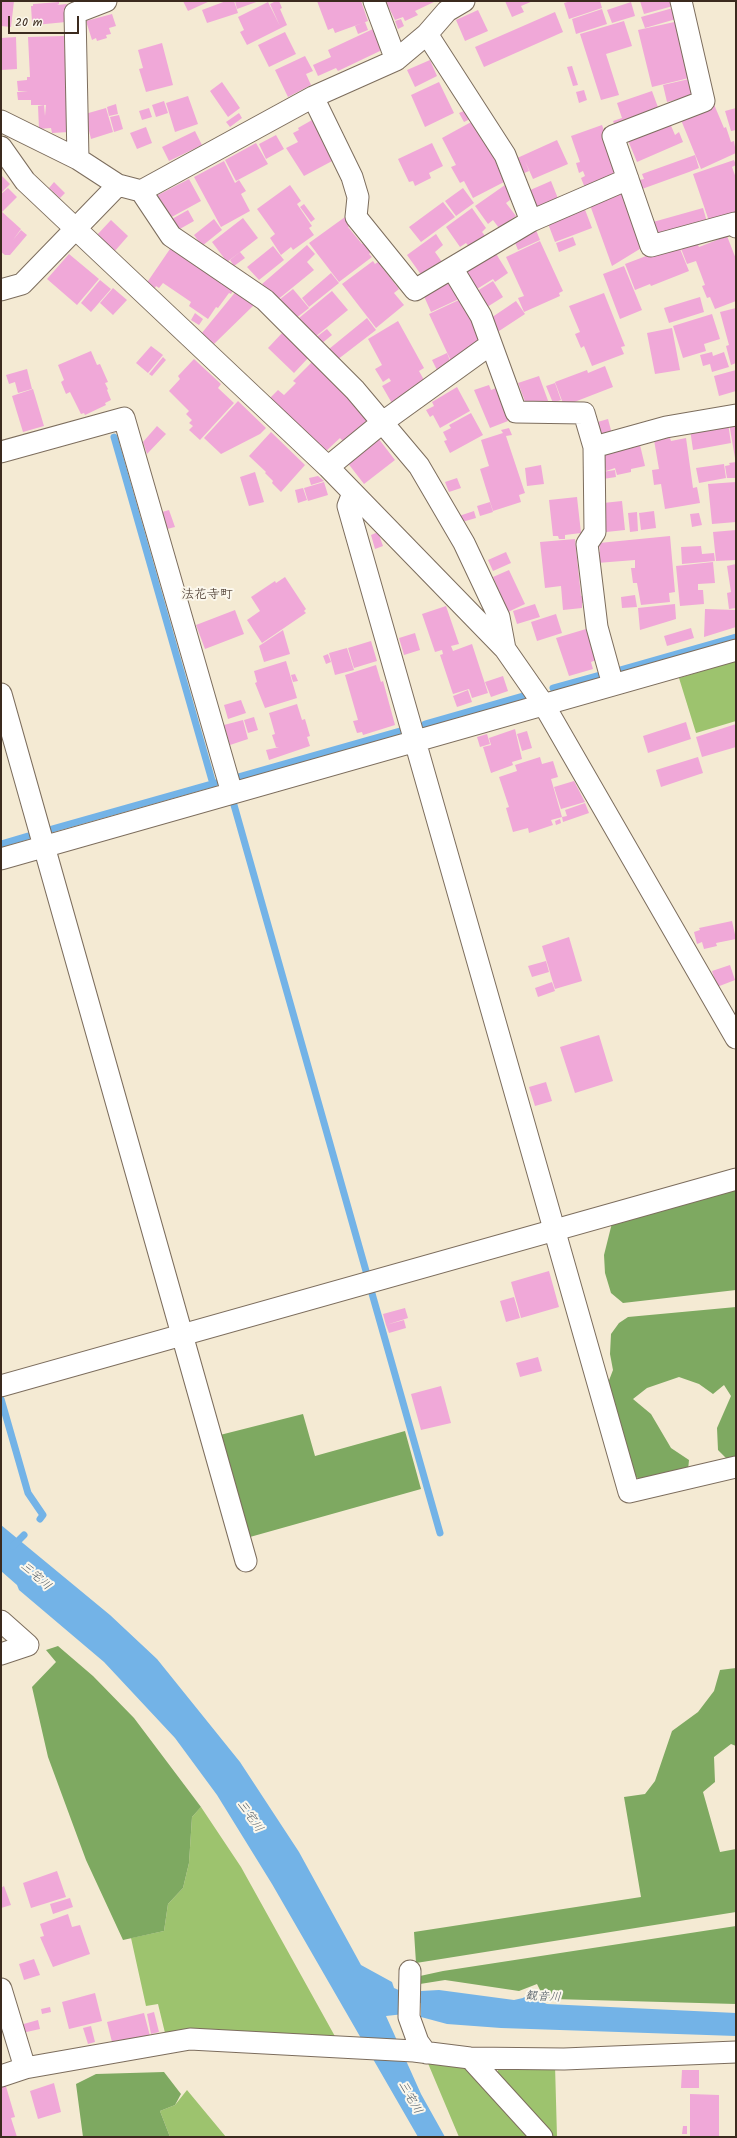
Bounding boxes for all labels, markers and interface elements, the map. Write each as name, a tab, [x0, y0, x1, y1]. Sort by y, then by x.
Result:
scale bar	[10, 8, 81, 34]
text: 20 m	[15, 13, 42, 32]
district label: 法花寺町	[181, 588, 233, 604]
water label: 三宅川	[17, 1560, 53, 1594]
water label: 三宅川	[233, 1798, 265, 1836]
water label: 観音川	[525, 1990, 561, 2006]
water label: 三宅川	[394, 2079, 424, 2117]

